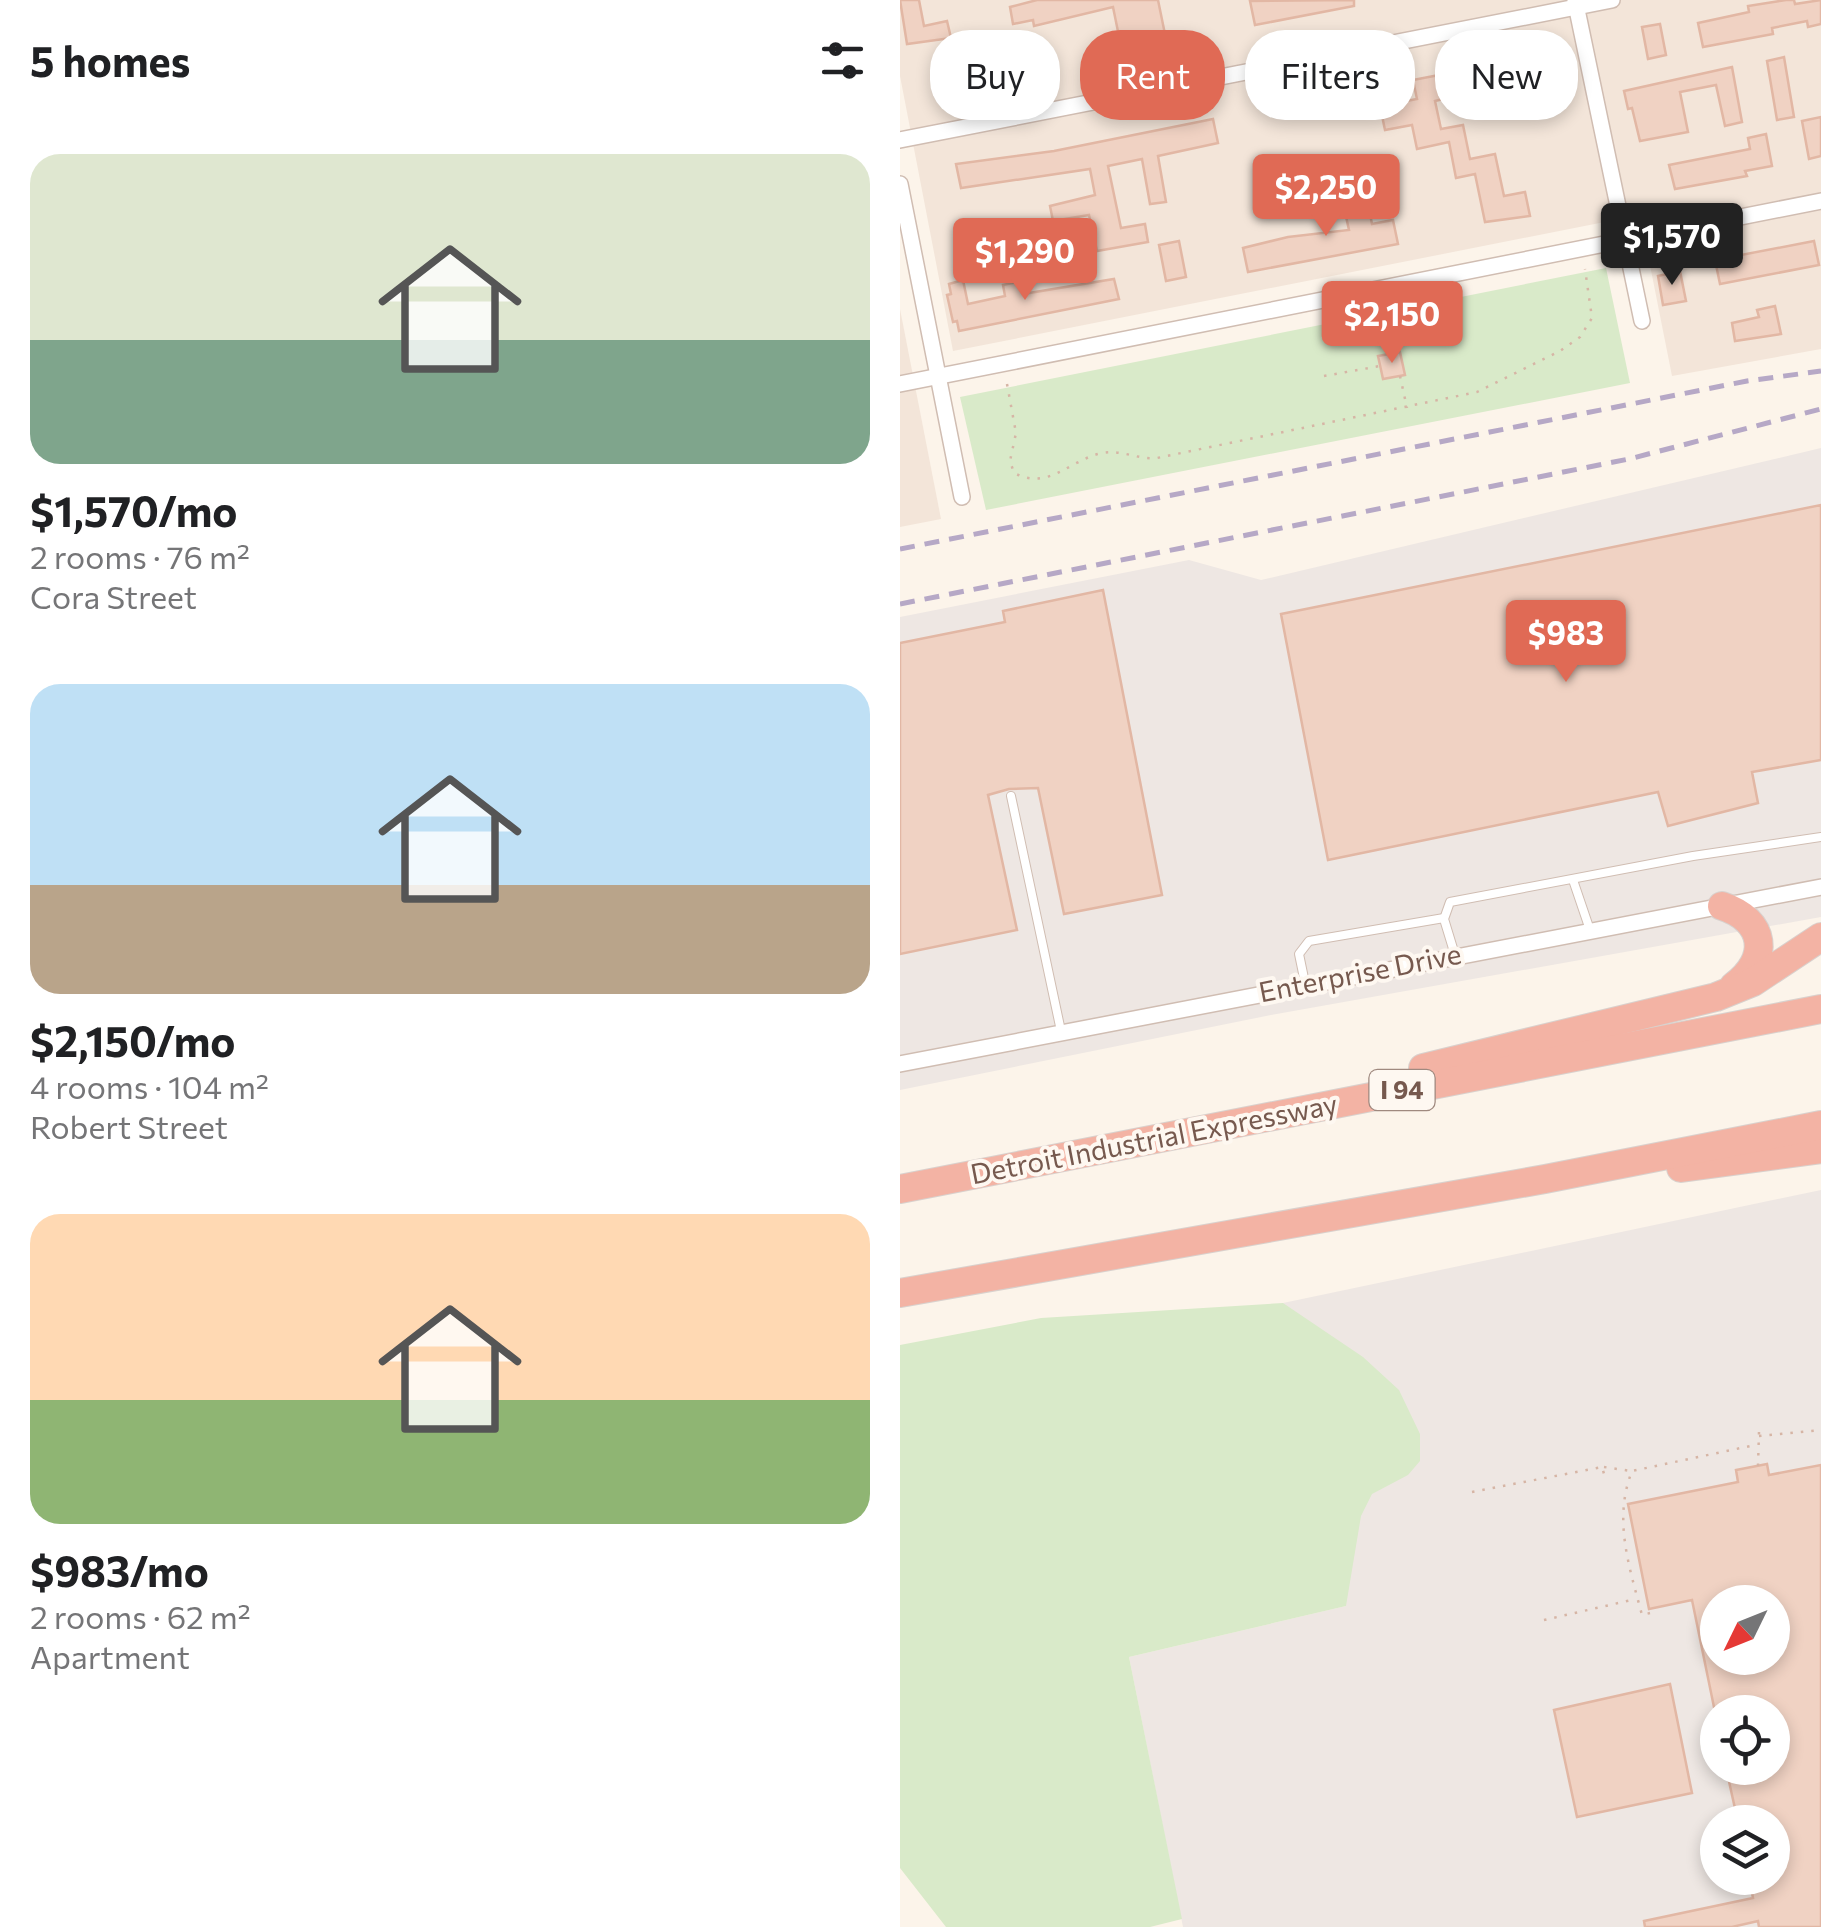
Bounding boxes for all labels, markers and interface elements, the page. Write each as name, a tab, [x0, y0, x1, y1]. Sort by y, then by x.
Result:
chip: Buy	[930, 30, 1060, 120]
chip: Rent	[1080, 30, 1225, 120]
chip: Filters	[1245, 30, 1415, 120]
chip: New	[1435, 30, 1578, 120]
icon: filters	[815, 33, 870, 88]
text: 5 homes	[30, 34, 190, 86]
pin: $2,250	[1245, 154, 1407, 239]
text: $2,250	[1275, 166, 1377, 206]
pin: $1,570	[1591, 203, 1753, 288]
text: $1,570	[1623, 215, 1721, 255]
pin: $1,290	[944, 218, 1106, 303]
icon: home	[360, 219, 540, 399]
text: $1,290	[975, 230, 1075, 270]
pin: $2,150	[1311, 281, 1473, 366]
text: $2,150	[1344, 293, 1440, 333]
text: $1,570/mo	[30, 484, 237, 536]
text: 2 rooms · 76 m²	[30, 536, 250, 576]
text: Cora Street	[30, 576, 197, 616]
pin: $983	[1507, 600, 1625, 685]
text: $983	[1528, 612, 1604, 652]
icon: home	[360, 749, 540, 929]
street label: Enterprise Drive	[1256, 936, 1464, 1008]
text: $2,150/mo	[30, 1014, 235, 1066]
text: 4 rooms · 104 m²	[30, 1066, 269, 1106]
road number: I 94	[1370, 1070, 1434, 1110]
street label: Detroit Industrial Expressway	[967, 1086, 1340, 1190]
text: Robert Street	[30, 1106, 228, 1146]
icon: home	[360, 1279, 540, 1459]
text: $983/mo	[30, 1544, 209, 1596]
north arrow	[1700, 1585, 1790, 1675]
map controls	[1700, 1585, 1790, 1895]
text: 2 rooms · 62 m²	[30, 1596, 251, 1636]
text: Apartment	[30, 1636, 190, 1676]
button: locate	[1700, 1695, 1790, 1785]
button: layers	[1700, 1805, 1790, 1895]

